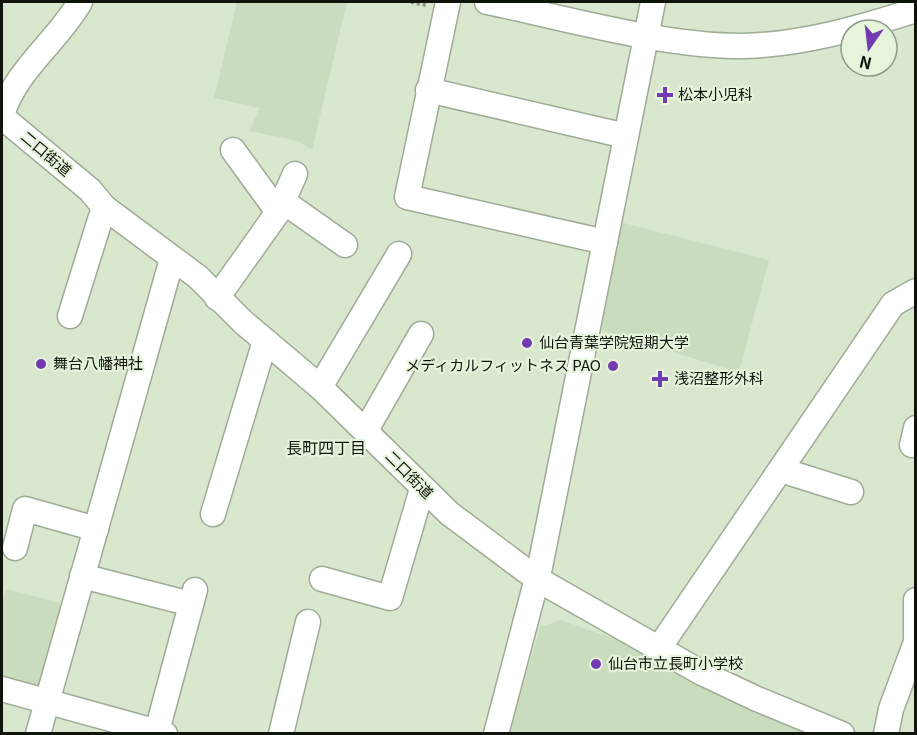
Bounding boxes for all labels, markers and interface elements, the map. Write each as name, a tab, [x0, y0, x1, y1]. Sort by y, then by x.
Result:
north arrow	[839, 18, 899, 78]
text: N	[856, 50, 874, 77]
place label: 松本小児科	[678, 83, 753, 104]
marker: 松本小児科	[656, 86, 674, 104]
street label: 二口街道	[17, 126, 77, 180]
place label: 仙台青葉学院短期大学	[539, 331, 689, 352]
marker: 仙台青葉学院短期大学	[520, 336, 534, 350]
place label: 舞台八幡神社	[53, 352, 143, 373]
place label: メディカルフィットネス PAO	[405, 354, 601, 375]
marker: 舞台八幡神社	[34, 357, 48, 371]
marker: メディカルフィットネス PAO	[606, 359, 620, 373]
place label: 浅沼整形外科	[674, 367, 764, 388]
marker: 浅沼整形外科	[651, 370, 669, 388]
district label: 長町四丁目	[286, 435, 366, 459]
street label: 二口街道	[381, 445, 439, 503]
place label: 仙台市立長町小学校	[608, 652, 743, 673]
marker: 仙台市立長町小学校	[589, 657, 603, 671]

